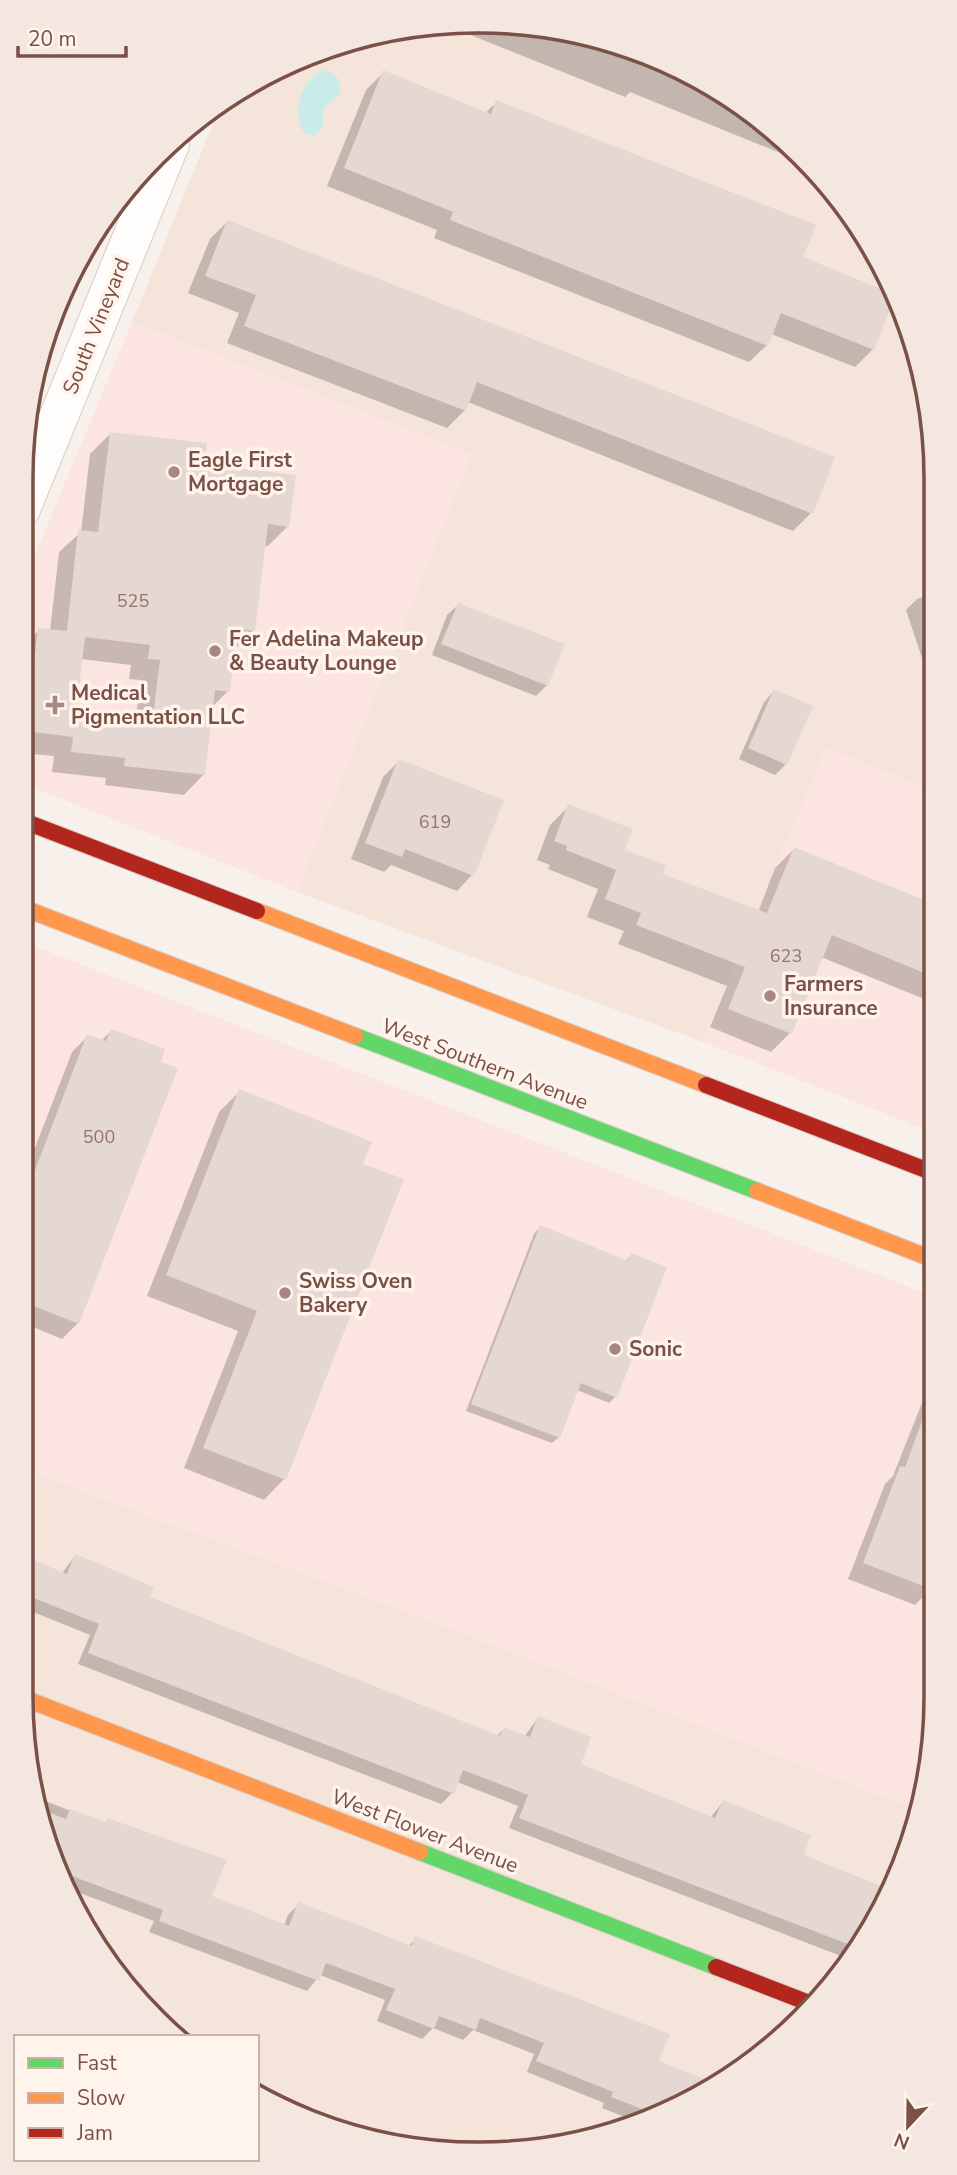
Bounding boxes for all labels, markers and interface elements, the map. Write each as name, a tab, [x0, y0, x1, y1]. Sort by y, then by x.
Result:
scale bar	[18, 14, 126, 58]
text: 20 m	[28, 25, 77, 53]
street label: South Vineyard	[56, 254, 136, 398]
place label: Eagle First Mortgage	[188, 446, 293, 498]
marker: Eagle First Mortgage	[166, 464, 182, 480]
house number: 525	[117, 589, 149, 613]
place label: Fer Adelina Makeup & Beauty Lounge	[229, 625, 424, 677]
marker: Fer Adelina Makeup & Beauty Lounge	[207, 643, 223, 659]
place label: Medical Pigmentation LLC	[71, 679, 245, 731]
marker: Medical Pigmentation LLC	[45, 695, 65, 715]
house number: 619	[419, 810, 451, 834]
house number: 623	[770, 944, 802, 968]
place label: Farmers Insurance	[784, 970, 878, 1022]
marker: Farmers Insurance	[762, 988, 778, 1004]
street label: West Southern Avenue	[378, 1012, 592, 1116]
house number: 500	[83, 1125, 115, 1149]
place label: Swiss Oven Bakery	[299, 1267, 413, 1319]
marker: Swiss Oven Bakery	[277, 1285, 293, 1301]
place label: Sonic	[629, 1335, 682, 1363]
marker: Sonic	[607, 1341, 623, 1357]
street label: West Flower Avenue	[328, 1782, 522, 1880]
legend	[14, 2035, 259, 2161]
text: Fast	[77, 2049, 117, 2077]
text: Slow	[77, 2084, 126, 2112]
north arrow	[873, 2091, 943, 2161]
text: Jam	[76, 2119, 113, 2147]
text: N	[891, 2126, 913, 2156]

